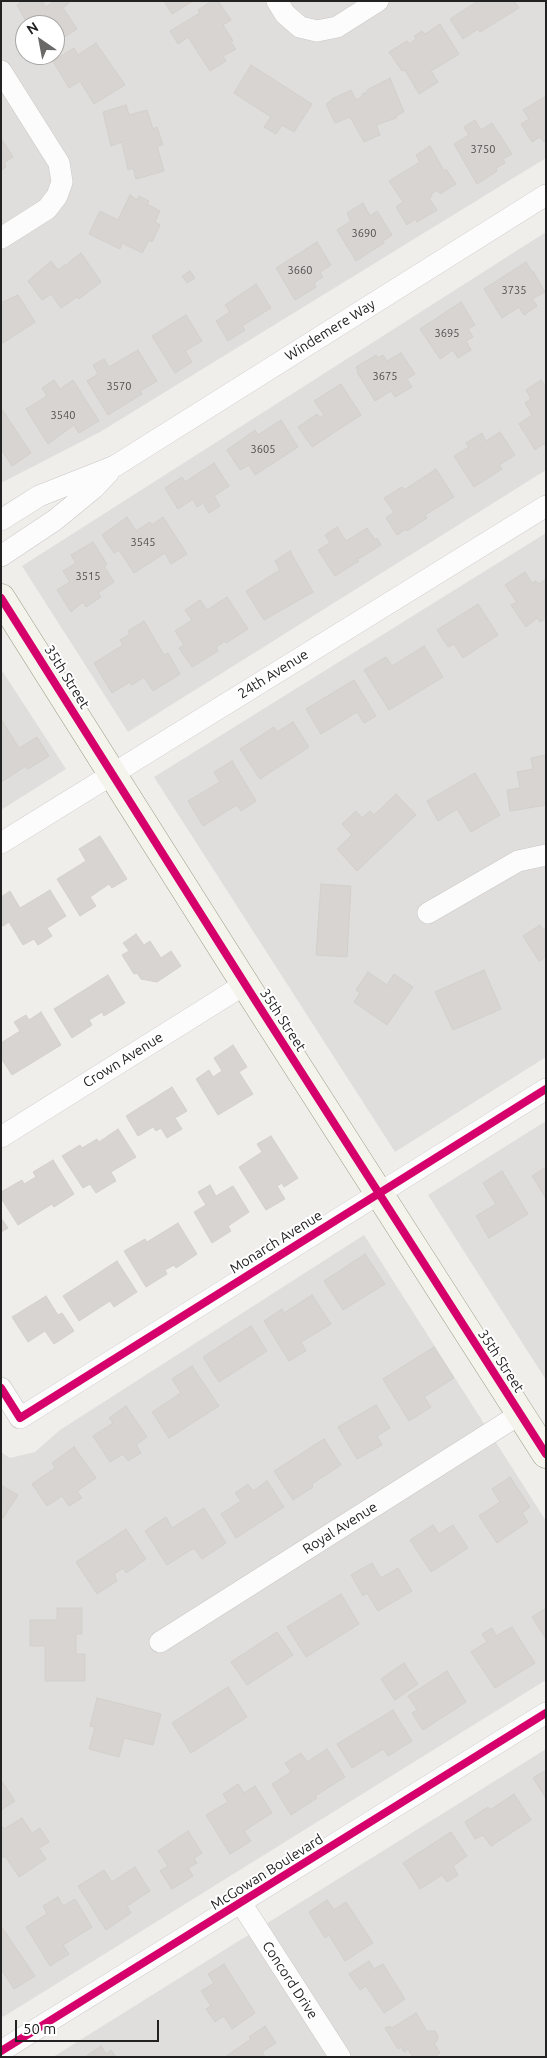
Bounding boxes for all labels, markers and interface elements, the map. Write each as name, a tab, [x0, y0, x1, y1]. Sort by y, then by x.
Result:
north arrow	[15, 15, 65, 65]
text: N	[24, 19, 41, 38]
house number: 3750	[471, 142, 495, 156]
house number: 3690	[352, 226, 376, 240]
house number: 3660	[288, 263, 312, 277]
house number: 3735	[502, 283, 526, 297]
street label: Windemere Way	[282, 296, 378, 364]
house number: 3695	[435, 326, 459, 340]
house number: 3675	[373, 369, 397, 383]
house number: 3570	[107, 379, 131, 393]
house number: 3540	[51, 408, 75, 422]
house number: 3605	[251, 442, 275, 456]
house number: 3545	[131, 535, 155, 549]
house number: 3515	[76, 569, 100, 583]
street label: 35th Street	[41, 642, 93, 712]
street label: 24th Avenue	[235, 646, 311, 702]
street label: 35th Street	[256, 985, 310, 1055]
street label: Crown Avenue	[80, 1029, 166, 1091]
street label: Monarch Avenue	[227, 1207, 325, 1277]
street label: 35th Street	[474, 1326, 528, 1396]
street label: Royal Avenue	[300, 1498, 380, 1558]
street label: McGowan Boulevard	[208, 1831, 326, 1913]
street label: Concord Drive	[259, 1938, 321, 2022]
scale bar	[18, 2010, 161, 2042]
text: 50 m	[23, 2020, 56, 2037]

